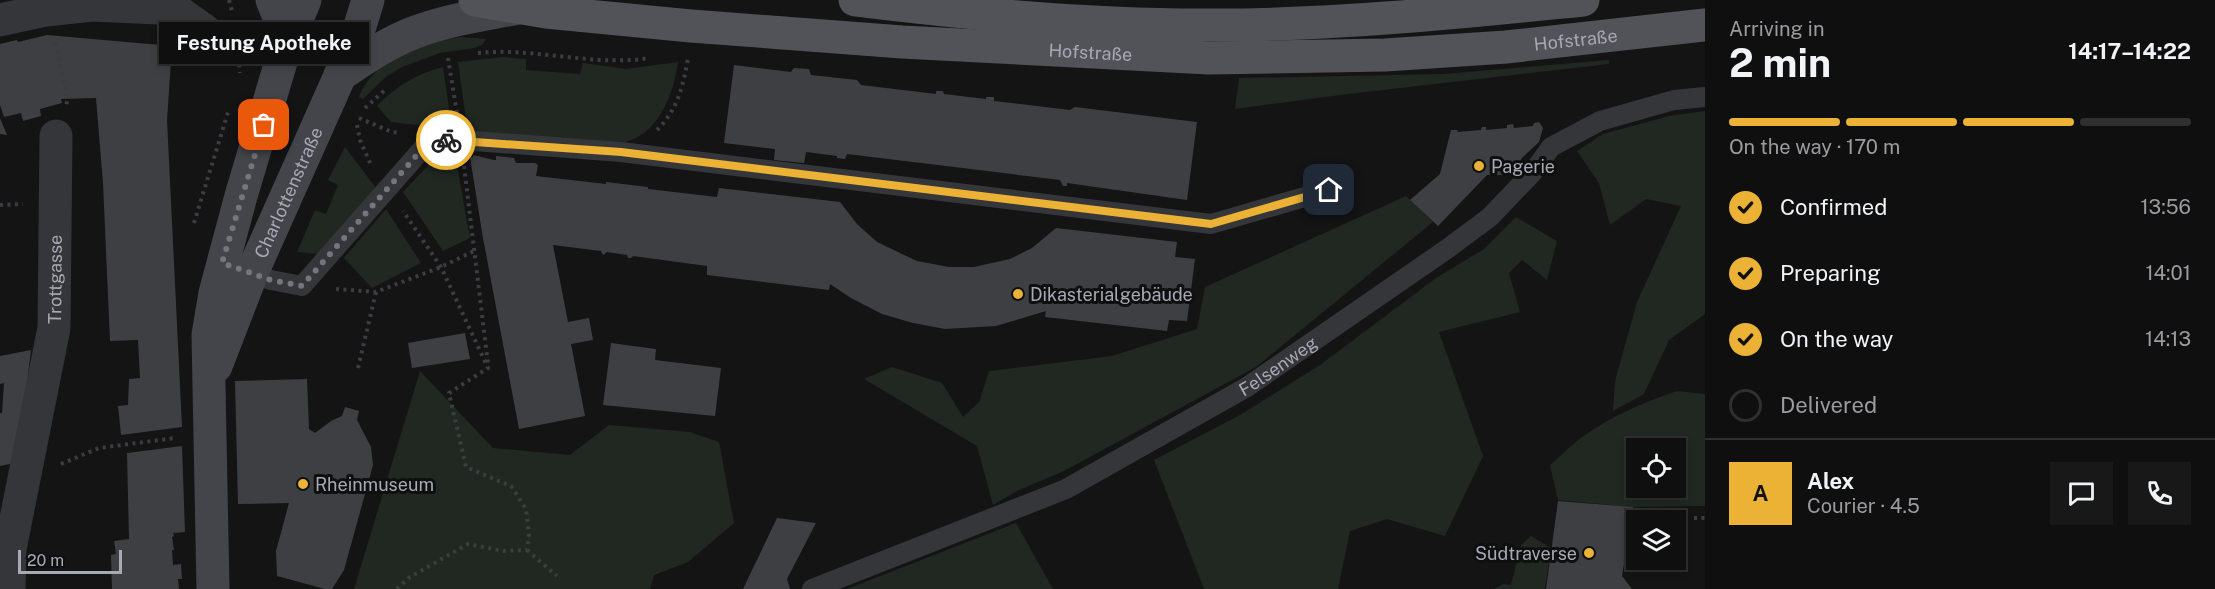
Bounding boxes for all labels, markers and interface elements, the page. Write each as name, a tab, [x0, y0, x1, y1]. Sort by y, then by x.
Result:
text: Arriving in	[1729, 17, 1824, 41]
callout: Festung Apotheke	[159, 23, 369, 65]
street label: Hofstraße	[1533, 24, 1618, 54]
text: Festung Apotheke	[176, 31, 352, 55]
text: 14:17–14:22	[2068, 38, 2191, 64]
street label: Hofstraße	[1048, 39, 1133, 64]
text: 2 min	[1729, 40, 1831, 86]
pin	[238, 99, 289, 150]
icon: bag	[247, 108, 280, 141]
courier	[416, 110, 476, 170]
street label: Charlottenstraße	[250, 124, 326, 261]
icon: bike	[430, 124, 463, 157]
text: On the way · 170 m	[1729, 135, 1900, 159]
place label: Pagerie	[1491, 156, 1555, 177]
marker: Pagerie	[1472, 159, 1486, 173]
pin	[1303, 164, 1354, 215]
icon: home	[1312, 173, 1345, 206]
icon: check	[1729, 191, 1762, 224]
text: Confirmed	[1780, 194, 1887, 220]
text: 13:56	[2140, 195, 2191, 219]
street label: Trottgasse	[44, 235, 65, 324]
icon: check	[1729, 257, 1762, 290]
text: Preparing	[1780, 260, 1881, 286]
text: 14:01	[2145, 261, 2191, 285]
place label: Dikasterialgebäude	[1030, 284, 1193, 305]
marker: Dikasterialgebäude	[1011, 287, 1025, 301]
icon: check	[1729, 323, 1762, 356]
text: On the way	[1780, 326, 1893, 352]
text: 14:13	[2145, 327, 2191, 351]
street label: Felsenweg	[1235, 332, 1321, 400]
text: Delivered	[1780, 392, 1877, 418]
map controls	[1626, 438, 1686, 570]
button: locate	[1626, 438, 1686, 498]
button: chat	[2050, 462, 2113, 525]
button: phone	[2128, 462, 2191, 525]
text: Alex	[1807, 468, 1854, 494]
place label: Rheinmuseum	[315, 474, 434, 495]
marker: Rheinmuseum	[296, 477, 310, 491]
text: A	[1753, 480, 1768, 506]
text: Courier · 4.5	[1807, 494, 1920, 518]
button: layers	[1626, 510, 1686, 570]
place label: Südtraverse	[1475, 543, 1577, 564]
marker: Südtraverse	[1582, 546, 1596, 560]
scale bar	[18, 547, 122, 574]
text: 20 m	[27, 551, 64, 570]

